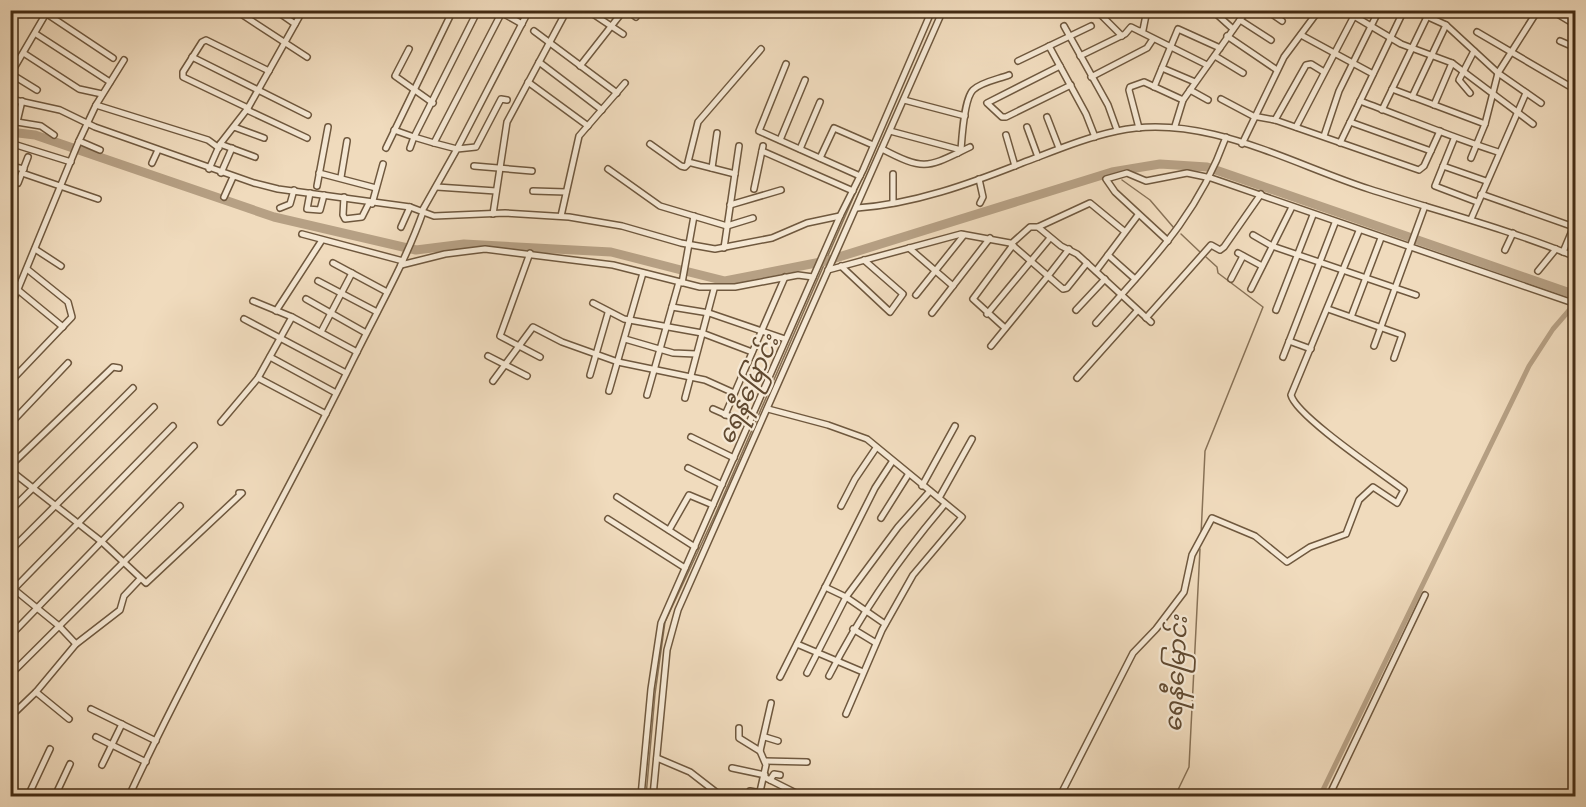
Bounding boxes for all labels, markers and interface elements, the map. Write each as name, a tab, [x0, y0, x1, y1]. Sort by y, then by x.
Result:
water label: ရေနီမြောင်း	[709, 328, 791, 451]
water label: ရေနီမြောင်း	[1156, 613, 1199, 733]

